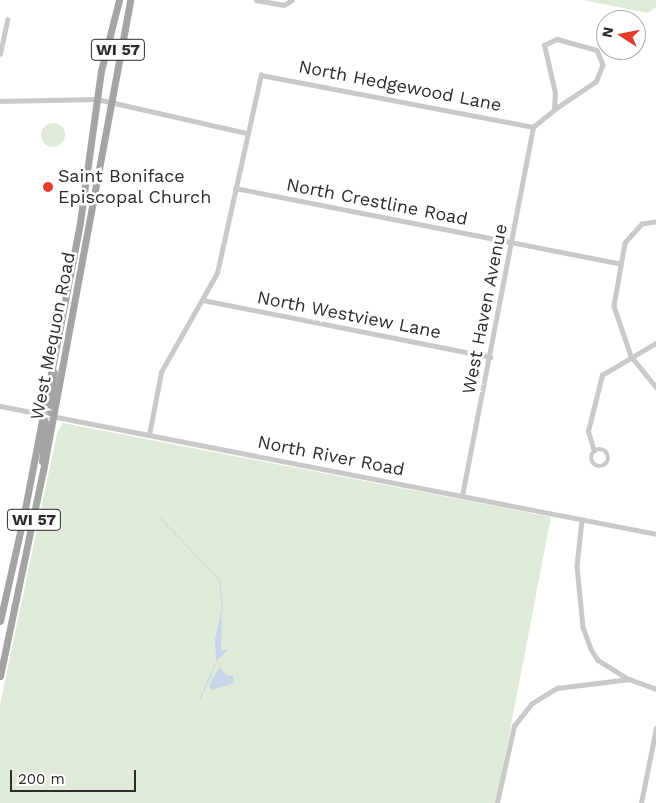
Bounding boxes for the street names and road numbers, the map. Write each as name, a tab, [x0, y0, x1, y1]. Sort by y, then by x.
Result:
road number: WI 57	[90, 36, 146, 64]
street label: North Hedgewood Lane	[297, 56, 503, 116]
street label: North Crestline Road	[285, 174, 469, 230]
street label: West Haven Avenue	[458, 222, 512, 396]
street label: West Mequon Road	[26, 250, 80, 422]
street label: North Westview Lane	[255, 287, 443, 343]
street label: North River Road	[256, 431, 406, 481]
road number: WI 57	[6, 506, 62, 534]

